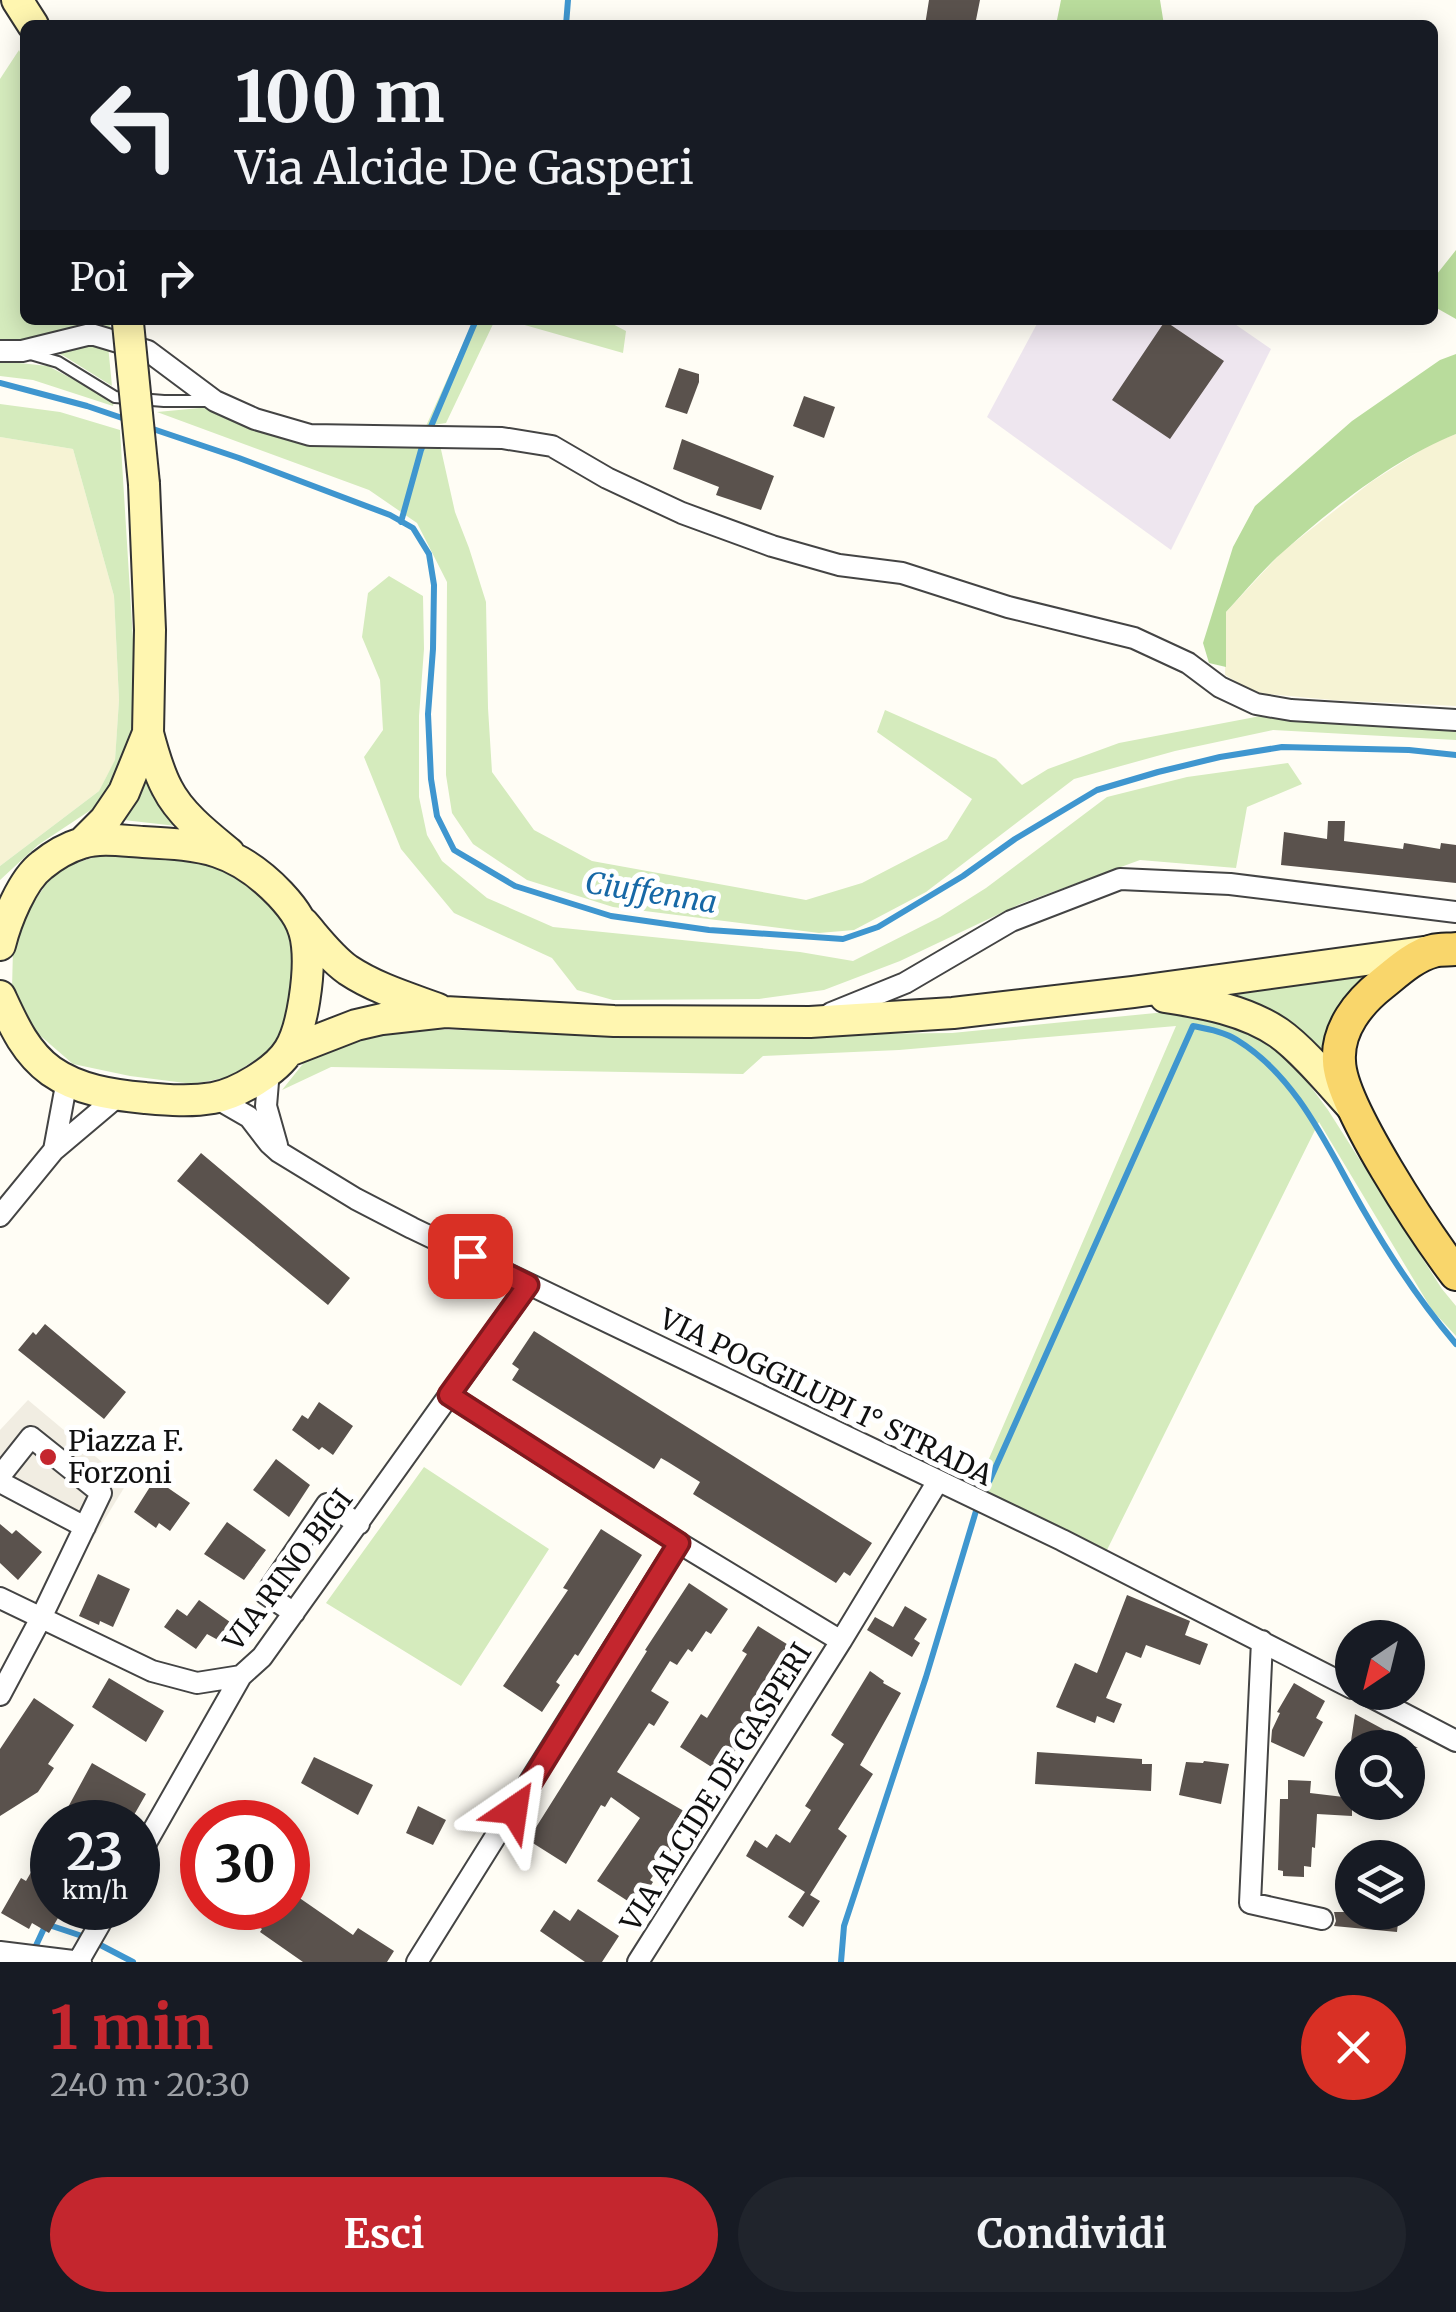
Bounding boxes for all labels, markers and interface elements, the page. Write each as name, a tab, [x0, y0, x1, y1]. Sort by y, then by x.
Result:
text: 100 m	[235, 53, 445, 141]
icon: left	[70, 60, 200, 190]
text: Via Alcide De Gasperi	[235, 140, 694, 196]
icon: right	[148, 250, 203, 305]
text: Poi	[70, 254, 128, 301]
water label: Ciuffenna	[583, 863, 720, 921]
pin	[428, 1214, 513, 1299]
icon: arrive	[443, 1229, 498, 1284]
street label: VIA POGGILUPI 1° STRADA	[653, 1300, 998, 1493]
place label: Piazza F. Forzoni	[68, 1423, 184, 1491]
marker: Piazza F. Forzoni	[37, 1446, 59, 1468]
street label: VIA RINO BIGI	[215, 1482, 360, 1659]
north arrow	[1335, 1620, 1425, 1710]
map controls	[1335, 1620, 1425, 1930]
street label: VIA ALCIDE DE GASPERI	[612, 1636, 819, 1939]
button: search	[1335, 1730, 1425, 1820]
position arrow	[462, 1758, 566, 1862]
speed limit sign: 30	[180, 1800, 310, 1930]
text: 23	[67, 1821, 123, 1884]
button: layers	[1335, 1840, 1425, 1930]
text: km/h	[62, 1874, 128, 1906]
text: 1 min	[50, 1990, 213, 2065]
button: close	[1301, 1995, 1406, 2100]
text: 240 m · 20:30	[50, 2065, 250, 2105]
button: Esci	[50, 2177, 718, 2292]
button: Condividi	[738, 2177, 1406, 2292]

